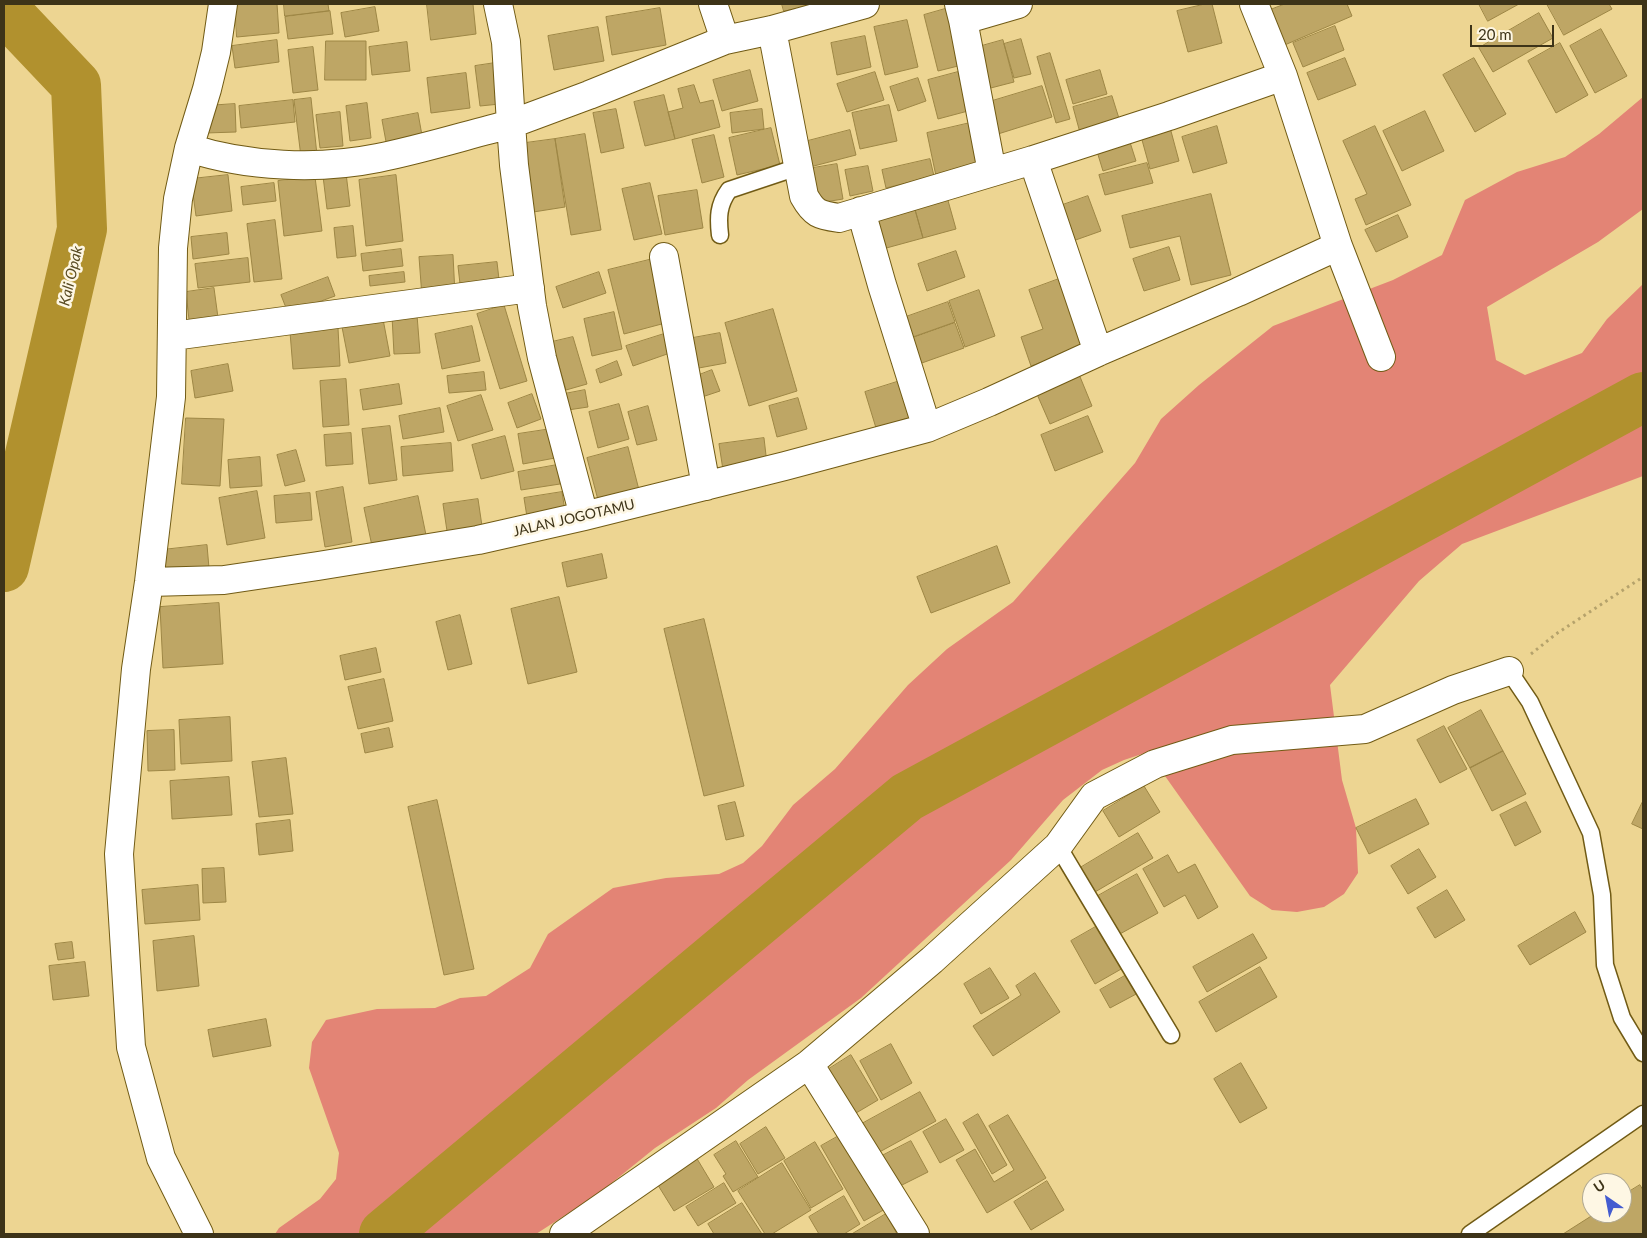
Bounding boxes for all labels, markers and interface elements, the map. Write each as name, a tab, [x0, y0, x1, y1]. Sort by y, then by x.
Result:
scale bar	[1472, 15, 1556, 47]
text: 20 m	[1478, 25, 1512, 43]
water label: Kali Opak	[55, 244, 87, 308]
street label: JALAN JOGOTAMU	[512, 496, 636, 540]
north arrow	[1582, 1173, 1632, 1223]
text: U	[1590, 1176, 1608, 1196]

